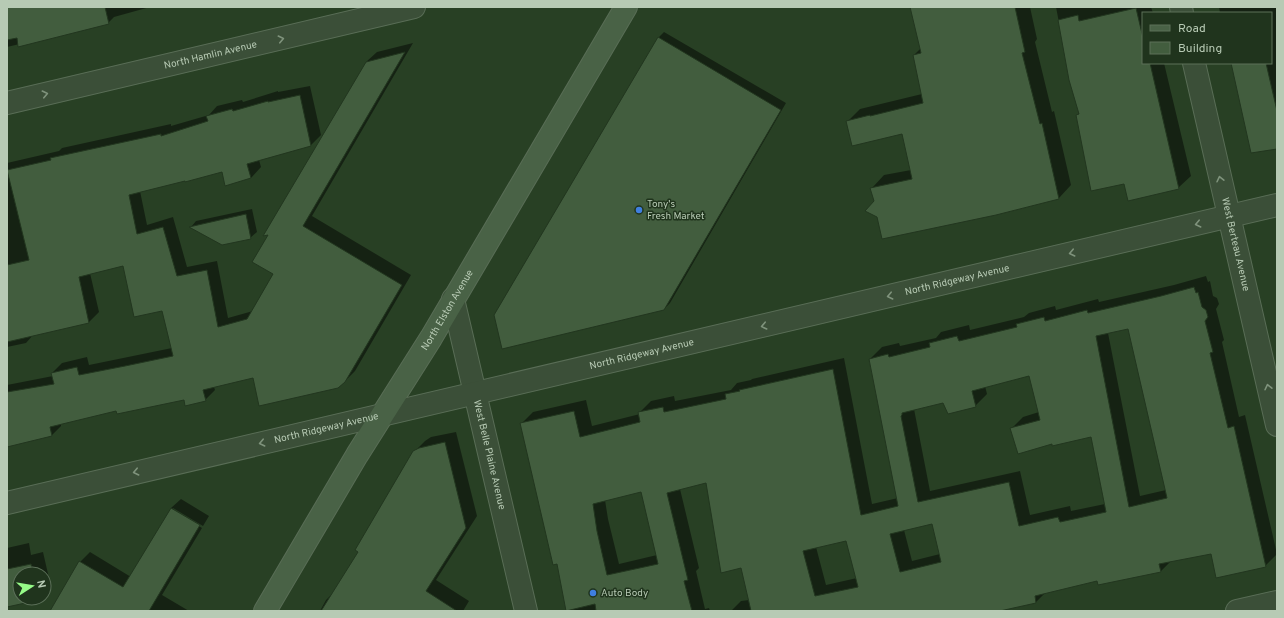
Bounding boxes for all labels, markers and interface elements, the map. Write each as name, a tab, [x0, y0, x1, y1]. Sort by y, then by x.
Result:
legend	[1142, 12, 1272, 64]
text: Road	[1178, 21, 1206, 37]
one-way arrow	[277, 35, 284, 43]
street label: North Hamlin Avenue	[163, 38, 258, 72]
text: Building	[1178, 41, 1222, 57]
one-way arrow	[41, 90, 48, 99]
one-way arrow	[1217, 175, 1225, 182]
street label: West Berteau Avenue	[1219, 196, 1253, 292]
place label: Tony's Fresh Market	[647, 198, 705, 223]
marker: Tony's Fresh Market	[634, 205, 644, 215]
one-way arrow	[1195, 219, 1201, 227]
one-way arrow	[1068, 249, 1075, 257]
street label: North Ridgeway Avenue	[904, 261, 1011, 299]
street label: North Elston Avenue	[418, 267, 476, 353]
one-way arrow	[887, 291, 894, 300]
one-way arrow	[761, 321, 767, 329]
street label: North Ridgeway Avenue	[588, 336, 695, 373]
one-way arrow	[1265, 384, 1273, 390]
street label: West Belle Plaine Avenue	[470, 398, 509, 511]
street label: North Ridgeway Avenue	[273, 410, 380, 447]
one-way arrow	[259, 438, 266, 446]
one-way arrow	[133, 468, 139, 476]
north arrow	[12, 566, 52, 606]
text: N	[33, 579, 48, 589]
place label: Auto Body	[601, 587, 648, 600]
marker: Auto Body	[588, 588, 598, 598]

